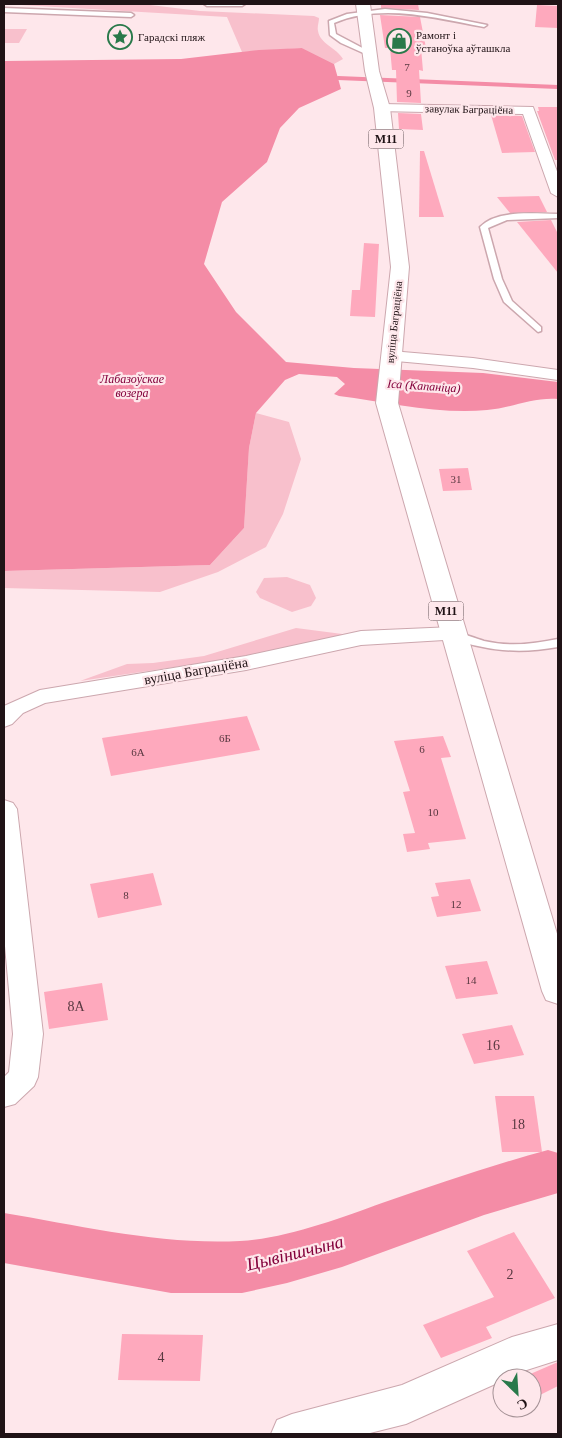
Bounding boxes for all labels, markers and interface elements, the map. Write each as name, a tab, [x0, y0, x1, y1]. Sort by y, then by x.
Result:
place icon: Гарадскі пляж	[107, 24, 133, 50]
shop icon: Рамонт і ўстаноўка аўташкла	[386, 28, 412, 54]
place label: Рамонт і ўстаноўка аўташкла	[416, 29, 510, 54]
place label: Гарадскі пляж	[138, 31, 205, 43]
house number: 7	[404, 61, 410, 73]
house number: 9	[406, 87, 412, 99]
street label: завулак Баграціёна	[425, 102, 513, 116]
road number: М11	[368, 130, 404, 148]
street label: вуліца Баграціёна	[384, 280, 404, 364]
water label: Лабазоўскае возера	[99, 372, 165, 400]
water label: Іса (Капаніца)	[386, 376, 461, 396]
house number: 31	[451, 473, 462, 485]
road number: М11	[428, 602, 464, 620]
street label: вуліца Баграціёна	[143, 654, 250, 688]
house number: 6Б	[219, 732, 231, 744]
house number: 6	[419, 743, 425, 755]
house number: 6А	[131, 746, 145, 758]
house number: 10	[428, 806, 439, 818]
house number: 8	[123, 889, 129, 901]
house number: 12	[451, 898, 462, 910]
house number: 14	[466, 974, 477, 986]
house number: 8А	[67, 999, 85, 1014]
house number: 16	[486, 1038, 500, 1053]
house number: 18	[511, 1117, 525, 1132]
water label: Цывіншчына	[243, 1231, 346, 1275]
house number: 2	[507, 1267, 514, 1282]
house number: 4	[158, 1350, 165, 1365]
north arrow	[492, 1368, 542, 1418]
text: С	[515, 1395, 530, 1413]

